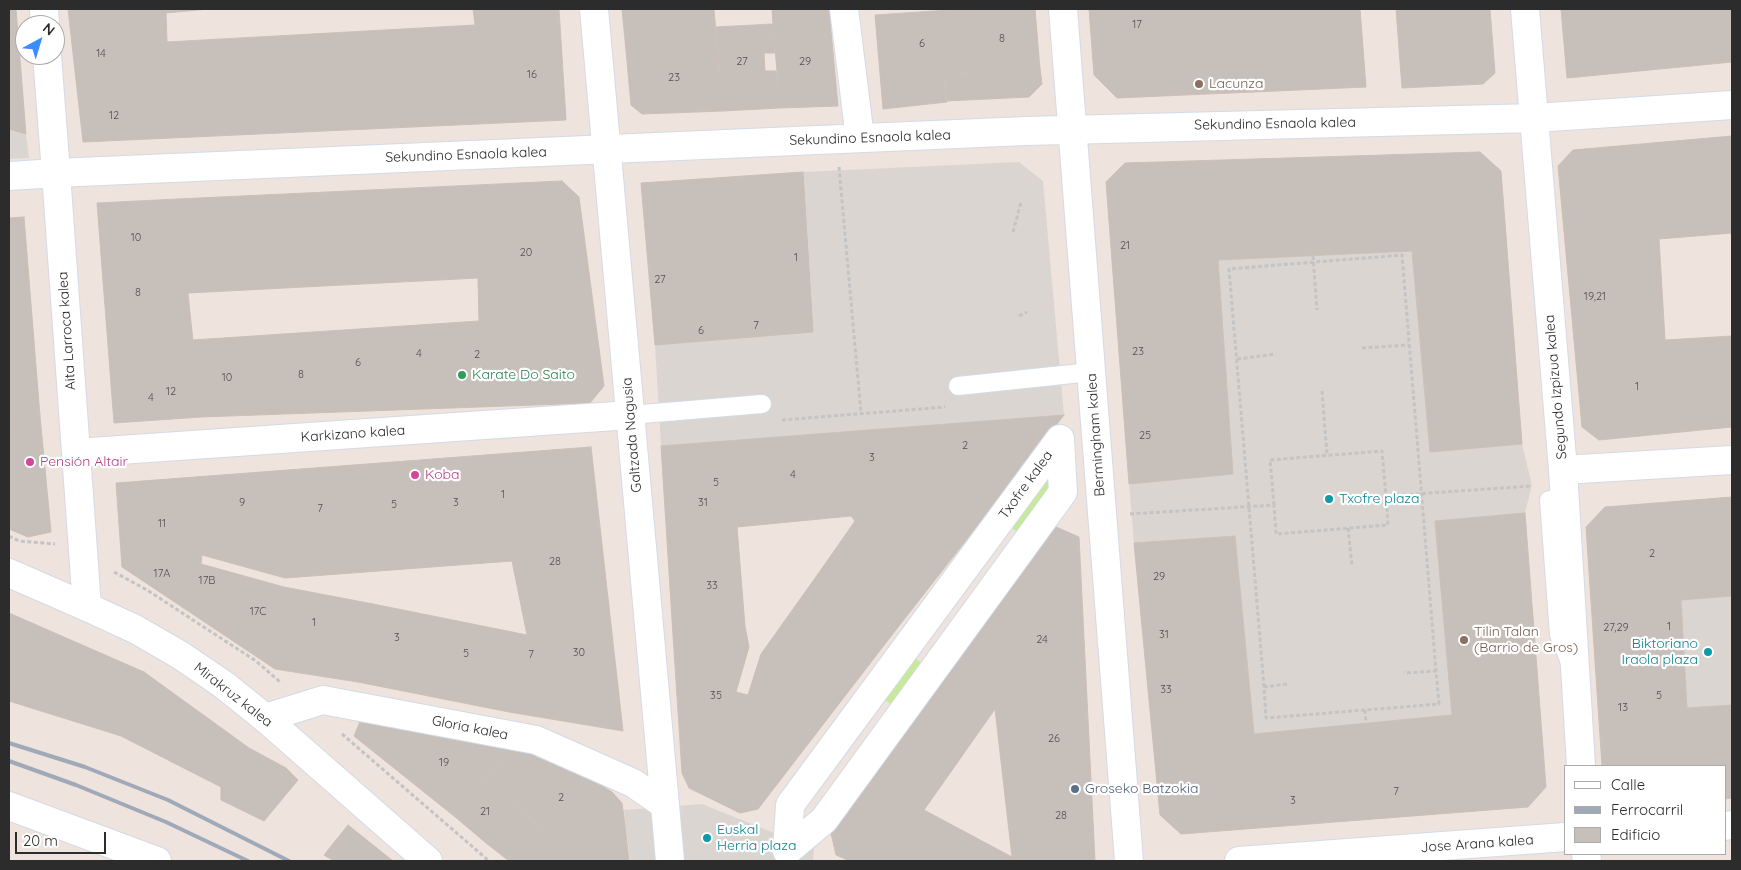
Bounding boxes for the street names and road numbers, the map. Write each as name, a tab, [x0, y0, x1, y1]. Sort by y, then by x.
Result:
street label: Sekundino Esnaola kalea	[1194, 114, 1356, 134]
street label: Sekundino Esnaola kalea	[789, 127, 951, 149]
street label: Sekundino Esnaola kalea	[385, 144, 547, 166]
street label: Aita Larroca kalea	[54, 271, 80, 391]
street label: Segundo Izpizua kalea	[1541, 314, 1571, 460]
street label: Bermingham kalea	[1083, 373, 1109, 497]
street label: Galtzada Nagusia	[619, 377, 645, 493]
street label: Karkizano kalea	[300, 422, 406, 446]
street label: Txofre kalea	[996, 447, 1056, 523]
street label: Mirakruz kalea	[190, 659, 276, 731]
street label: Gloria kalea	[430, 712, 510, 744]
street label: Jose Arana kalea	[1420, 832, 1534, 856]

